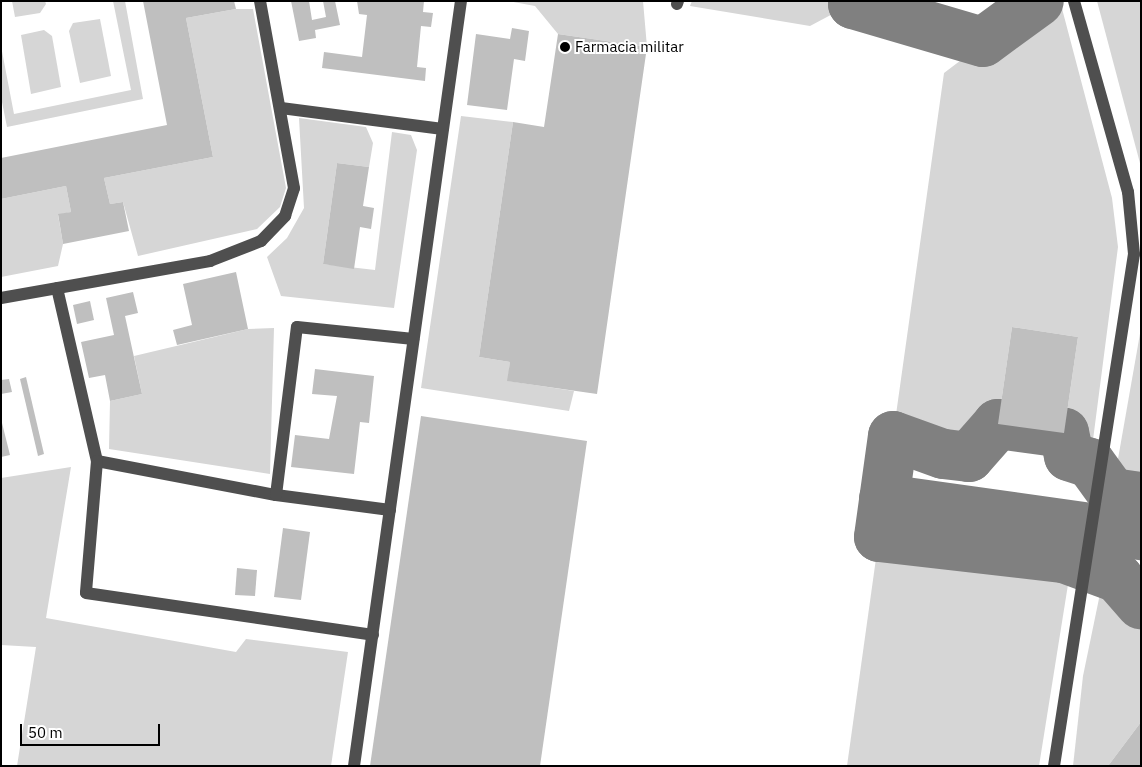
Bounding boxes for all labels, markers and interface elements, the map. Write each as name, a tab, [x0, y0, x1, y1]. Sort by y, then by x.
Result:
place label: Farmacia militar	[575, 38, 684, 56]
marker: Farmacia militar	[559, 41, 571, 53]
scale bar	[22, 714, 162, 746]
text: 50 m	[28, 723, 63, 742]

